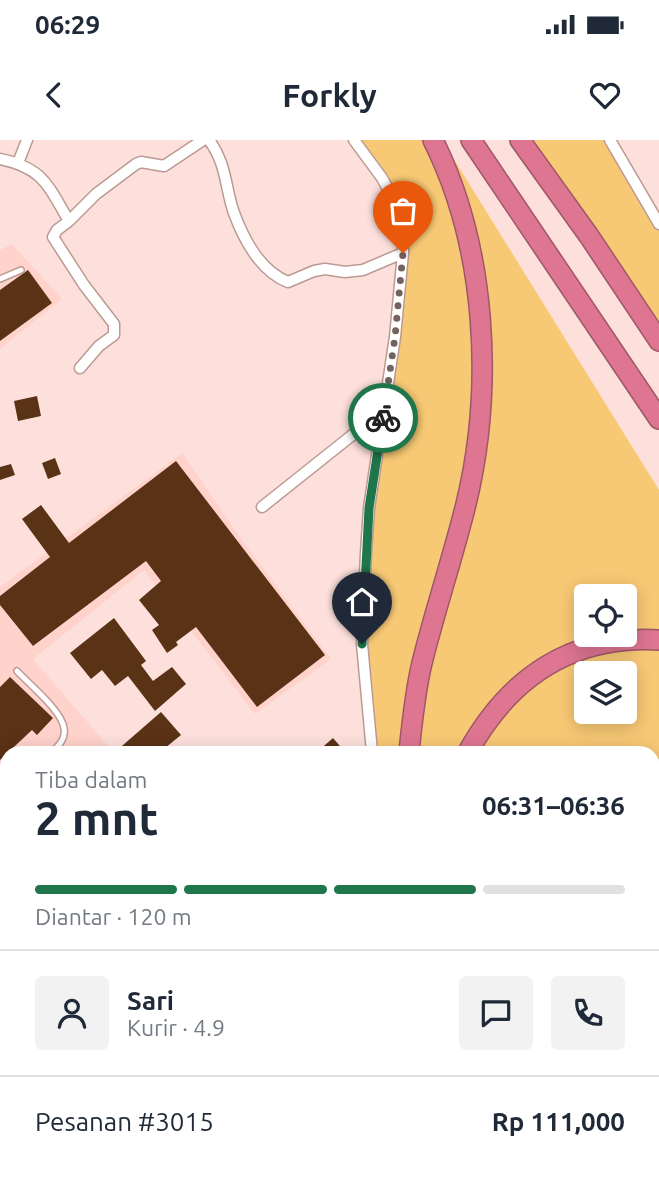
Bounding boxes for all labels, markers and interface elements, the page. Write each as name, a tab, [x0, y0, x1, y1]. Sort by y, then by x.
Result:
text: 06:29	[35, 10, 100, 39]
icon: back	[35, 76, 73, 114]
icon: heart	[586, 76, 624, 114]
text: Forkly	[282, 77, 377, 113]
pin	[373, 181, 433, 253]
icon: bag	[384, 192, 422, 230]
courier	[348, 383, 418, 453]
icon: bike	[364, 399, 402, 437]
pin	[332, 572, 392, 644]
icon: home	[343, 583, 381, 621]
map controls	[574, 584, 637, 724]
button: locate	[574, 584, 637, 647]
button: layers	[574, 661, 637, 724]
text: Tiba dalam	[35, 767, 147, 792]
text: 06:31–06:36	[482, 791, 625, 820]
text: 2 mnt	[35, 792, 158, 844]
text: Diantar · 120 m	[35, 904, 192, 929]
button: person	[35, 976, 109, 1050]
button: chat	[459, 976, 533, 1050]
button: phone	[551, 976, 625, 1050]
text: Sari	[127, 986, 174, 1015]
text: Kurir · 4.9	[127, 1015, 225, 1040]
text: Pesanan #3015	[35, 1107, 214, 1136]
text: Rp 111,000	[492, 1107, 625, 1136]

